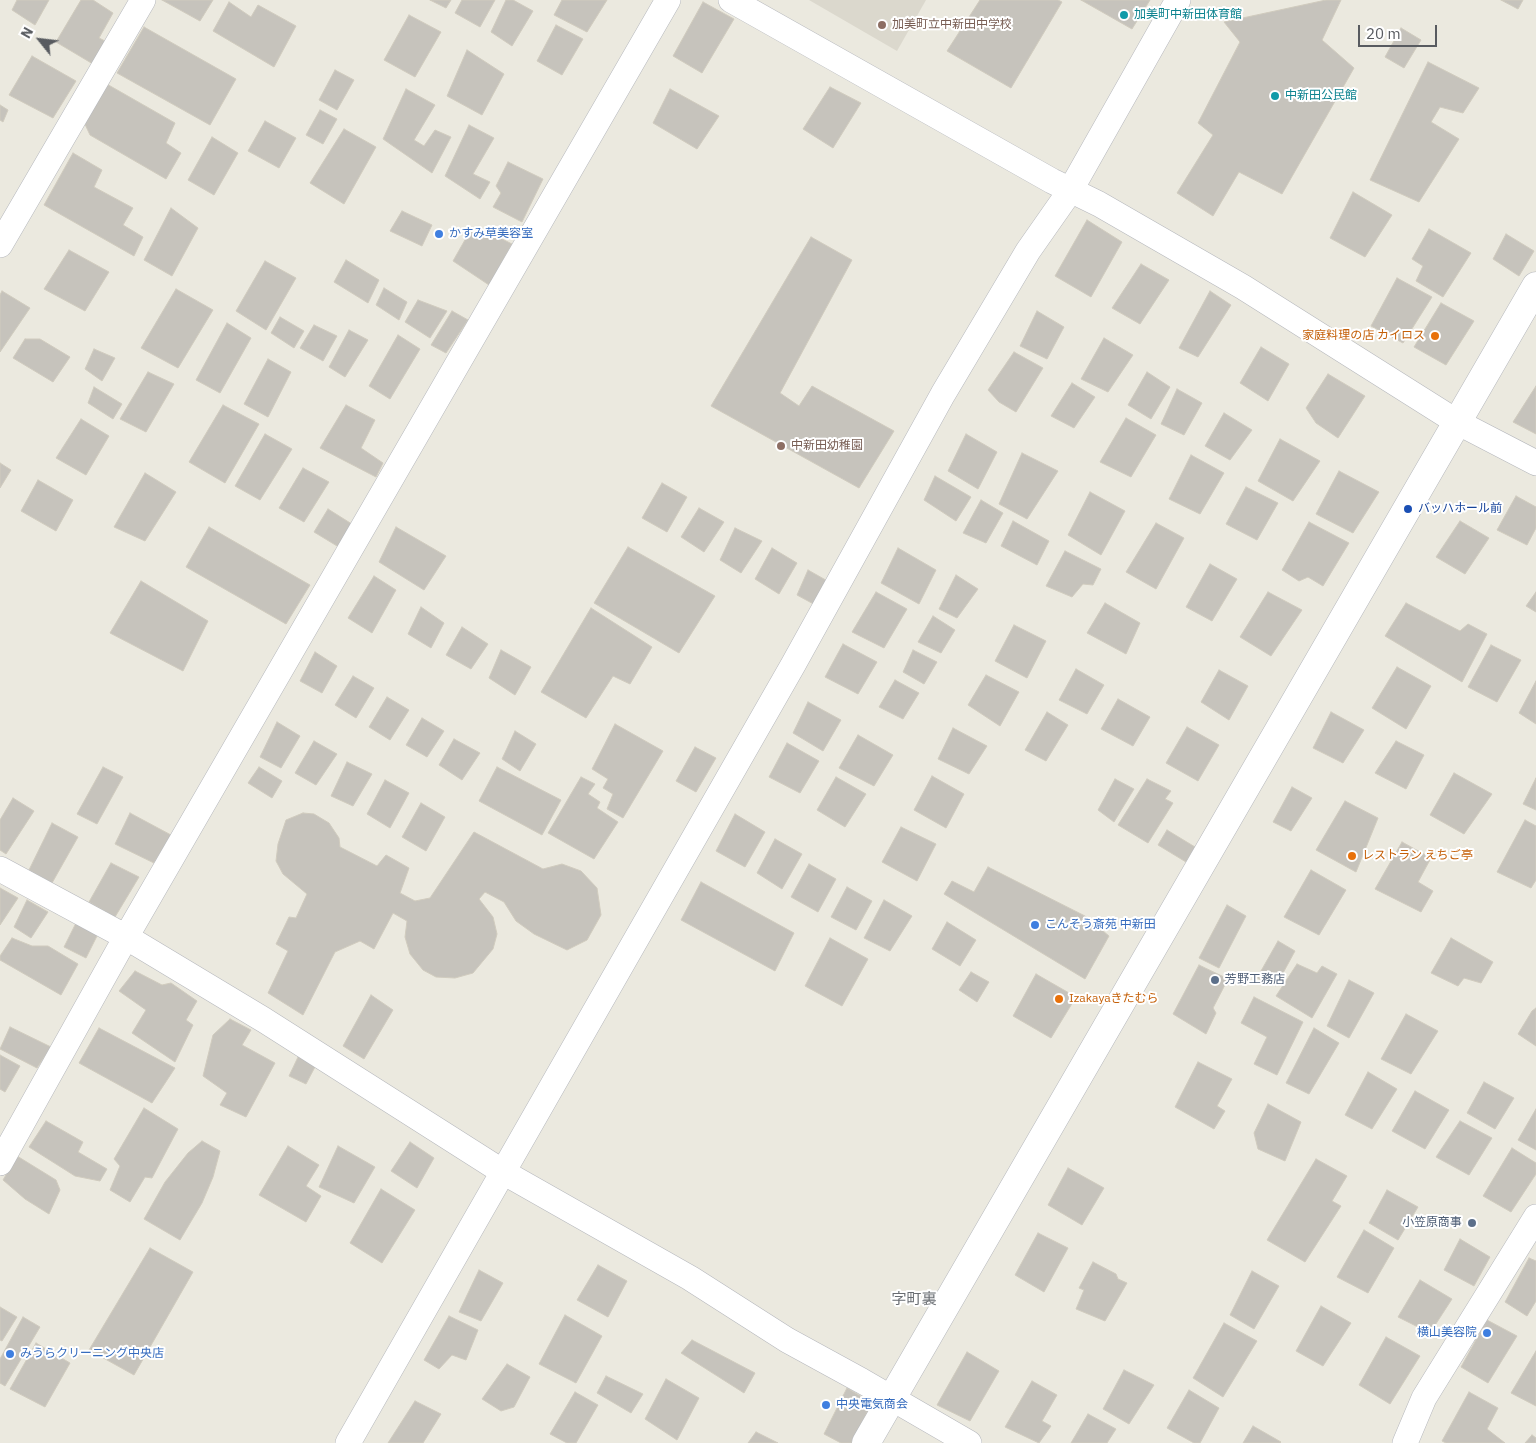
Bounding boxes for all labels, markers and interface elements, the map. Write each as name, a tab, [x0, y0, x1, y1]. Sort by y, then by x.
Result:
place label: 加美町中新田体育館	[1134, 8, 1242, 22]
marker: 加美町中新田体育館	[1118, 9, 1130, 21]
north arrow	[15, 15, 65, 65]
scale bar	[1361, 15, 1440, 47]
place label: 加美町立中新田中学校	[892, 18, 1012, 32]
marker: 加美町立中新田中学校	[876, 19, 888, 31]
text: N	[17, 24, 37, 42]
text: 20 m	[1366, 24, 1401, 43]
place label: 中新田公民館	[1285, 89, 1357, 103]
marker: 中新田公民館	[1269, 90, 1281, 102]
place label: かすみ草美容室	[449, 227, 533, 241]
marker: かすみ草美容室	[433, 228, 445, 240]
place label: 家庭料理の店 カイロス	[1302, 329, 1425, 343]
marker: 家庭料理の店 カイロス	[1429, 330, 1441, 342]
place label: 中新田幼稚園	[791, 439, 863, 453]
marker: 中新田幼稚園	[775, 440, 787, 452]
place label: バッハホール前	[1418, 502, 1502, 516]
marker: バッハホール前	[1402, 503, 1414, 515]
place label: レストラン えちご亭	[1362, 849, 1473, 863]
marker: レストラン えちご亭	[1346, 850, 1358, 862]
place label: こんそう斎苑 中新田	[1045, 918, 1156, 932]
marker: こんそう斎苑 中新田	[1029, 919, 1041, 931]
place label: 芳野工務店	[1225, 973, 1285, 987]
marker: 芳野工務店	[1209, 974, 1221, 986]
place label: Izakayaきたむら	[1069, 992, 1159, 1006]
marker: Izakayaきたむら	[1053, 993, 1065, 1005]
place label: 小笠原商事	[1402, 1216, 1462, 1230]
marker: 小笠原商事	[1466, 1217, 1478, 1229]
district label: 字町裏	[892, 1291, 936, 1309]
place label: 横山美容院	[1417, 1326, 1477, 1340]
marker: 横山美容院	[1481, 1327, 1493, 1339]
place label: みうらクリーニング中央店	[20, 1347, 164, 1361]
marker: みうらクリーニング中央店	[4, 1348, 16, 1360]
place label: 中央電気商会	[836, 1398, 908, 1412]
marker: 中央電気商会	[820, 1399, 832, 1411]

